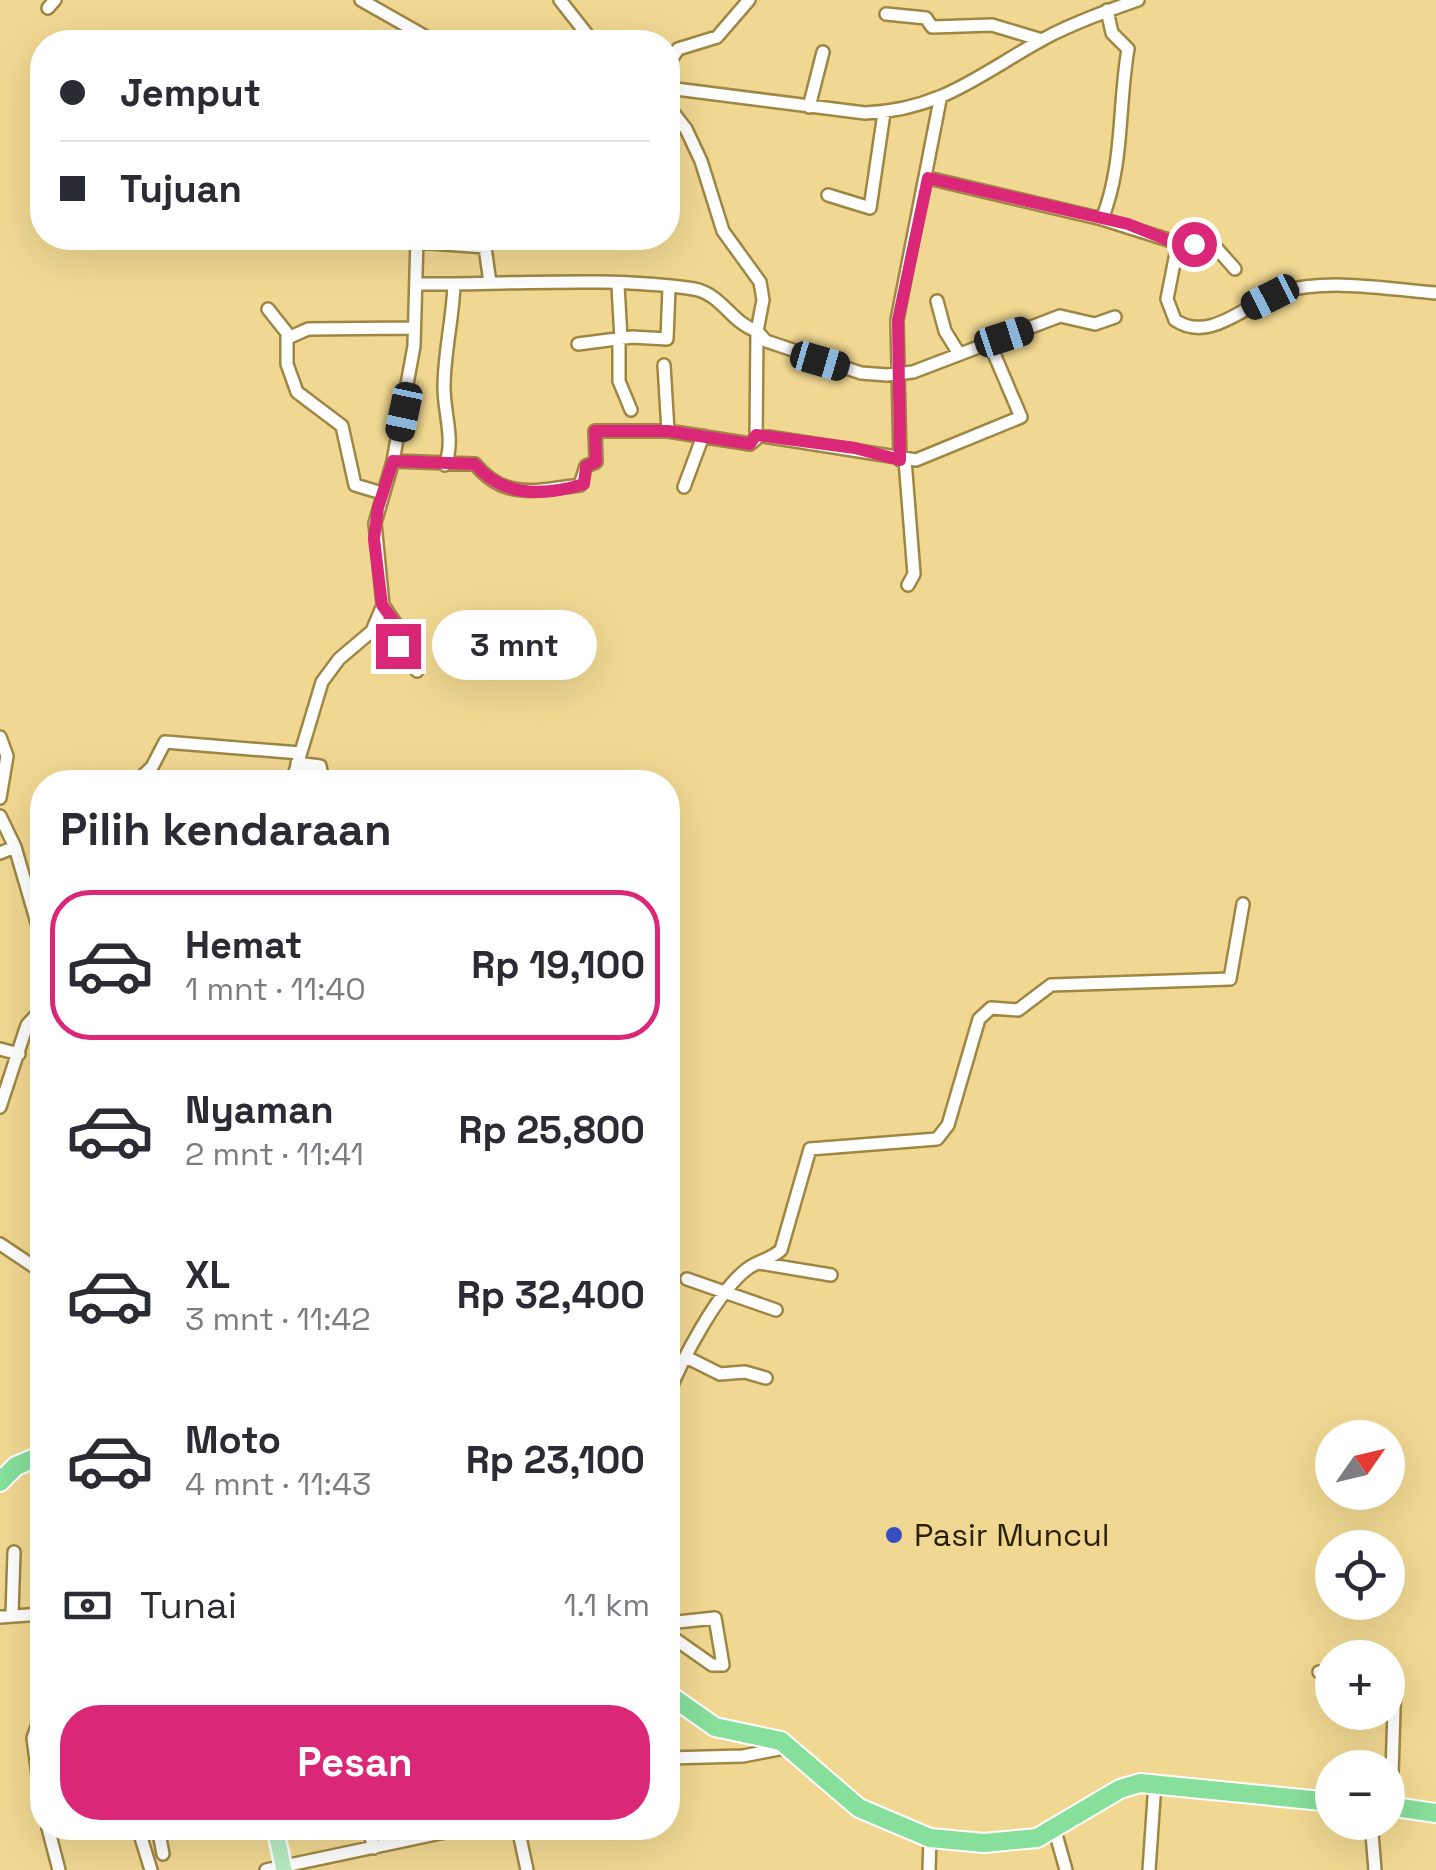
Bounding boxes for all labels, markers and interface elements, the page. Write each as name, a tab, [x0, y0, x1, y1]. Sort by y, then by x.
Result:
text: Jemput	[120, 69, 261, 117]
text: Tujuan	[120, 165, 242, 213]
route start	[1172, 222, 1217, 267]
car	[1236, 270, 1304, 324]
car	[971, 313, 1037, 361]
car	[787, 338, 853, 384]
car	[383, 380, 425, 444]
callout: 3 mnt	[433, 611, 598, 681]
route end	[376, 624, 421, 669]
text: 3 mnt	[470, 625, 559, 665]
text: Pilih kendaraan	[60, 801, 392, 858]
icon: car	[65, 920, 155, 1010]
text: Hemat	[185, 921, 302, 969]
text: Rp 19,100	[471, 941, 645, 989]
text: 1 mnt · 11:40	[185, 969, 366, 1009]
icon: car	[65, 1085, 155, 1175]
text: Nyaman	[185, 1086, 334, 1134]
text: Rp 25,800	[458, 1106, 645, 1154]
text: 2 mnt · 11:41	[185, 1134, 364, 1174]
icon: car	[65, 1250, 155, 1340]
text: XL	[185, 1251, 230, 1299]
text: Rp 32,400	[457, 1271, 645, 1319]
text: 3 mnt · 11:42	[185, 1299, 371, 1339]
icon: car	[65, 1415, 155, 1505]
text: Moto	[185, 1416, 281, 1464]
north arrow	[1315, 1420, 1405, 1510]
map controls	[1315, 1420, 1405, 1840]
text: Rp 23,100	[466, 1436, 645, 1484]
text: 4 mnt · 11:43	[185, 1464, 371, 1504]
place label: Pasir Muncul	[914, 1515, 1110, 1555]
marker: Pasir Muncul	[883, 1524, 905, 1546]
button: locate	[1315, 1530, 1405, 1620]
icon: cash	[60, 1578, 115, 1633]
text: Tunai	[140, 1581, 237, 1629]
text: 1.1 km	[563, 1585, 650, 1625]
button: +	[1315, 1640, 1405, 1730]
button: Pesan	[60, 1705, 650, 1820]
button: −	[1315, 1750, 1405, 1840]

